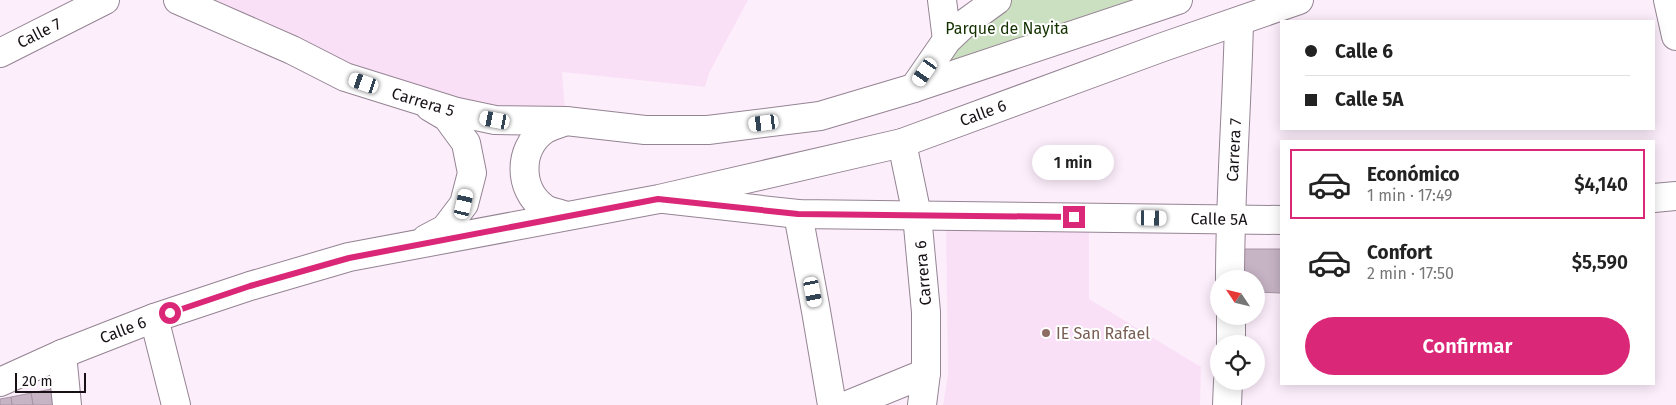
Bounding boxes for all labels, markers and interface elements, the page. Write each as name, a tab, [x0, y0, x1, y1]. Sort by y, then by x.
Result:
street label: Calle 7	[14, 14, 64, 52]
park label: Parque de Nayita	[945, 19, 1069, 38]
text: Calle 6	[1335, 40, 1393, 63]
car	[910, 55, 939, 89]
car	[347, 71, 380, 95]
street label: Carrera 5	[389, 83, 457, 121]
text: Calle 5A	[1335, 88, 1404, 111]
street label: Calle 6	[957, 96, 1009, 130]
car	[478, 110, 511, 130]
car	[748, 114, 779, 132]
street label: Carrera 7	[1223, 118, 1245, 182]
callout: 1 min	[1033, 144, 1115, 180]
text: 1 min	[1054, 153, 1092, 172]
icon: car	[1307, 162, 1352, 207]
text: Económico	[1367, 163, 1460, 186]
text: $4,140	[1574, 173, 1628, 196]
text: 1 min · 17:49	[1367, 186, 1452, 205]
car	[453, 188, 474, 220]
route end	[1063, 206, 1085, 228]
street label: Calle 5A	[1190, 209, 1248, 229]
car	[1136, 210, 1167, 226]
street label: Carrera 6	[911, 240, 935, 306]
icon: car	[1307, 240, 1352, 285]
text: Confort	[1367, 241, 1432, 264]
text: $5,590	[1572, 251, 1628, 274]
text: 2 min · 17:50	[1367, 264, 1454, 283]
north arrow	[1210, 270, 1265, 325]
map controls	[1210, 270, 1265, 390]
car	[802, 276, 823, 308]
route start	[159, 302, 181, 324]
street label: Calle 6	[97, 313, 149, 347]
button: Confirmar	[1305, 317, 1630, 375]
place label: IE San Rafael	[1056, 324, 1150, 343]
marker: IE San Rafael	[1040, 327, 1052, 339]
button: locate	[1210, 335, 1265, 390]
scale bar	[15, 370, 86, 393]
text: 20 m	[22, 373, 52, 390]

